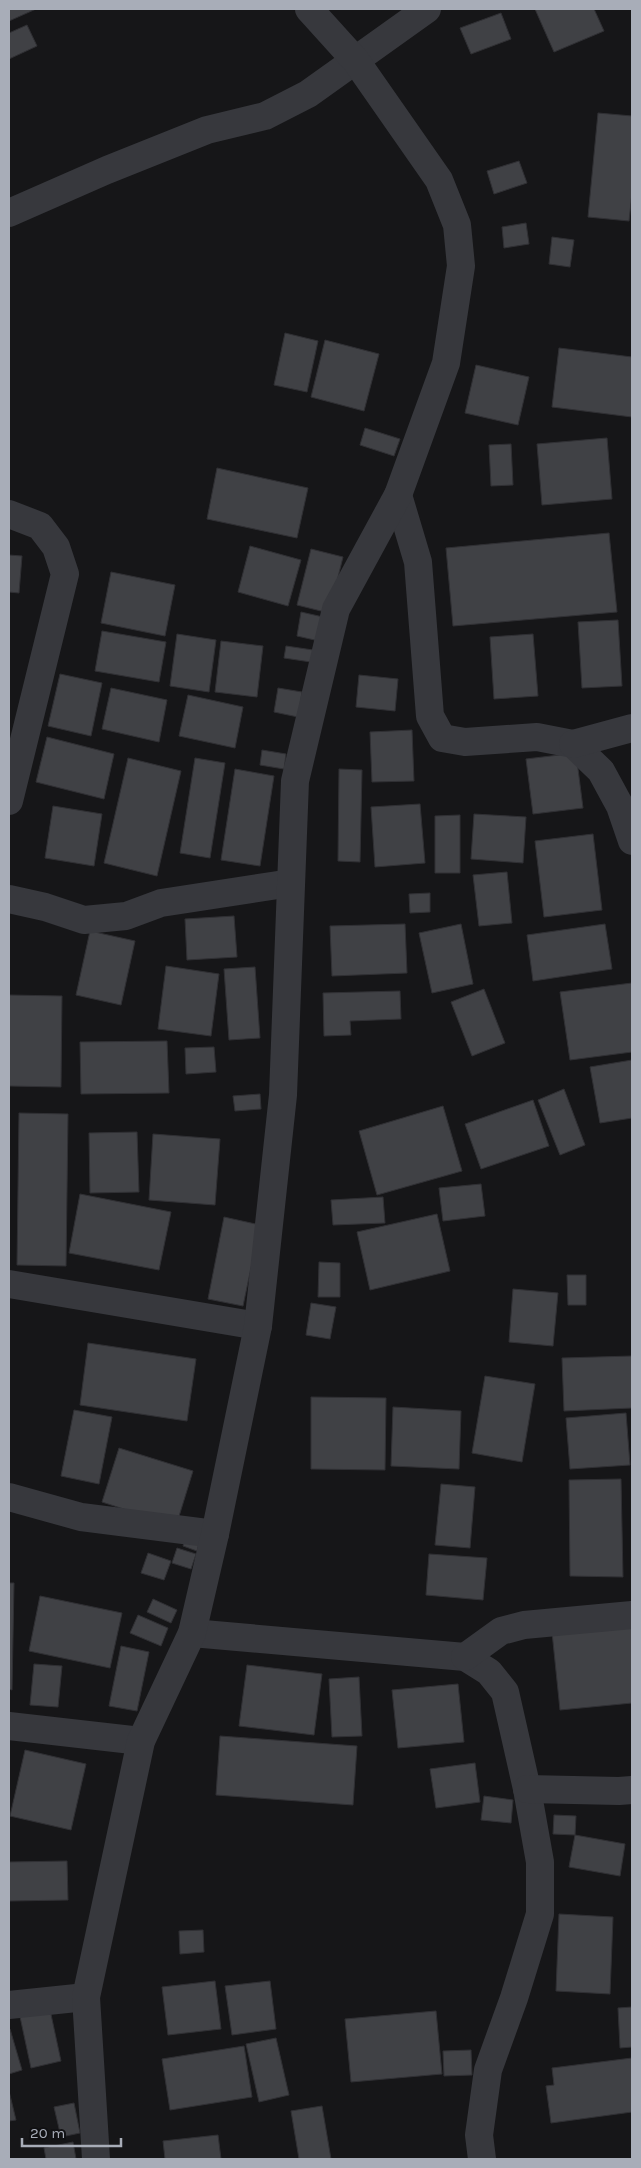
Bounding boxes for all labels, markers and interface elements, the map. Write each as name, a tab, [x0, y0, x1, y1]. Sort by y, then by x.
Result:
scale bar	[22, 2116, 121, 2148]
text: 20 m	[30, 2124, 65, 2142]

